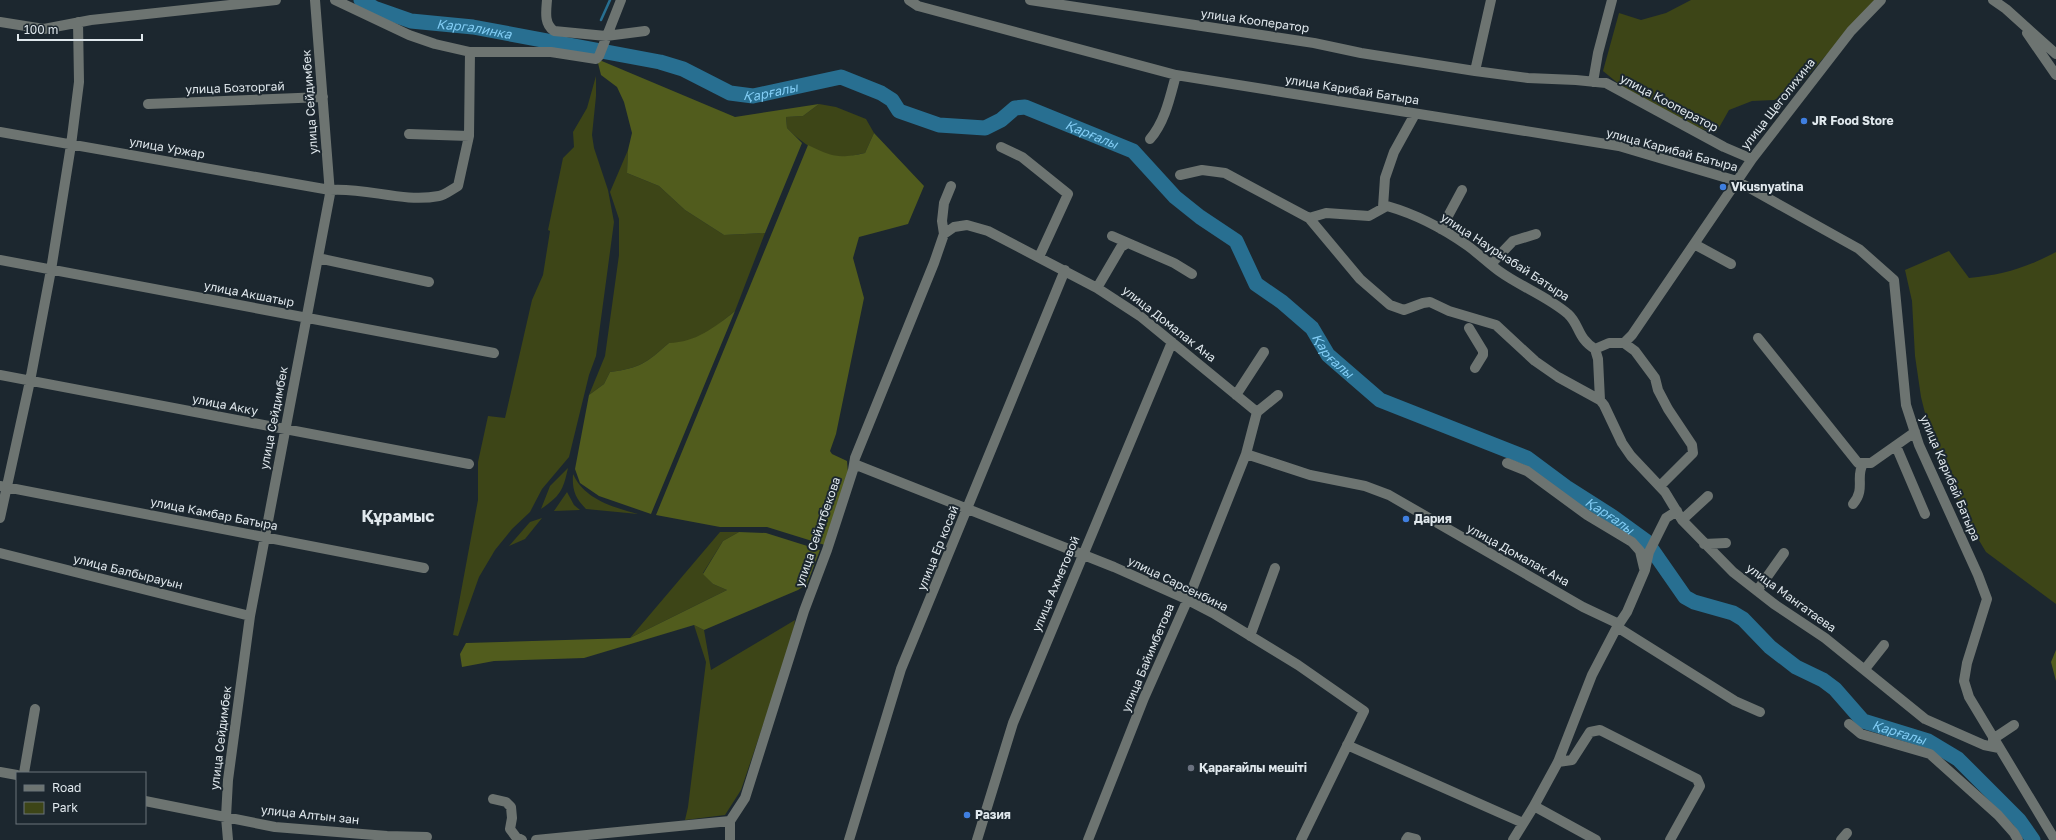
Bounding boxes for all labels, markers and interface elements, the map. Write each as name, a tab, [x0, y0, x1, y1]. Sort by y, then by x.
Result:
street label: улица Кооператор	[1200, 5, 1310, 36]
scale bar	[18, 16, 142, 42]
water label: Каргалинка	[436, 16, 513, 42]
text: 100 m	[24, 22, 58, 37]
street label: улица Сейдимбек	[298, 49, 321, 155]
street label: улица Щеголихина	[1737, 55, 1818, 152]
street label: улица Кооператор	[1617, 70, 1721, 135]
street label: улица Карибай Батыра	[1284, 71, 1420, 108]
street label: улица Бозторгай	[185, 78, 285, 97]
water label: Қарғалы	[742, 78, 801, 104]
place label: JR Food Store	[1812, 113, 1893, 128]
water label: Қарғалы	[1063, 116, 1122, 153]
marker: JR Food Store	[1799, 116, 1809, 126]
street label: улица Карибай Батыра	[1605, 125, 1740, 174]
street label: улица Уржар	[128, 133, 206, 162]
place label: Vkusnyatina	[1731, 179, 1804, 194]
marker: Vkusnyatina	[1718, 182, 1728, 192]
street label: улица Наурызбай Батыра	[1438, 209, 1573, 304]
street label: улица Акшатыр	[203, 277, 295, 310]
street label: улица Домалак Ана	[1119, 282, 1219, 365]
water label: Қарғалы	[1309, 330, 1358, 382]
street label: улица Сейдимбек	[256, 365, 291, 471]
street label: улица Акку	[191, 391, 260, 418]
street label: улица Карибай Батыра	[1917, 412, 1984, 543]
street label: улица Сейитбекова	[792, 475, 843, 589]
water label: Қарғалы	[1582, 493, 1638, 539]
street label: улица Камбар Батыра	[149, 494, 279, 533]
street label: улица Ер косай	[914, 503, 961, 593]
district label: Құрамыс	[361, 506, 435, 526]
place label: Дария	[1414, 511, 1452, 526]
marker: Дария	[1401, 514, 1411, 524]
street label: улица Домалак Ана	[1464, 520, 1572, 589]
street label: улица Ахметовой	[1029, 534, 1083, 634]
street label: улица Балбырауын	[72, 551, 185, 592]
street label: улица Сарсенбина	[1126, 553, 1231, 614]
street label: улица Мангатаева	[1743, 560, 1839, 635]
street label: улица Байимбетова	[1118, 601, 1177, 714]
street label: улица Сейдимбек	[207, 685, 234, 791]
water label: Қарғалы	[1870, 716, 1929, 748]
place label: Қарағайлы мешіті	[1199, 760, 1307, 775]
marker: Қарағайлы мешіті	[1186, 763, 1196, 773]
legend	[16, 772, 146, 824]
text: Road	[52, 780, 81, 795]
text: Park	[52, 800, 78, 815]
street label: улица Алтын зан	[260, 802, 360, 827]
place label: Разия	[975, 807, 1011, 822]
marker: Разия	[962, 810, 972, 820]

